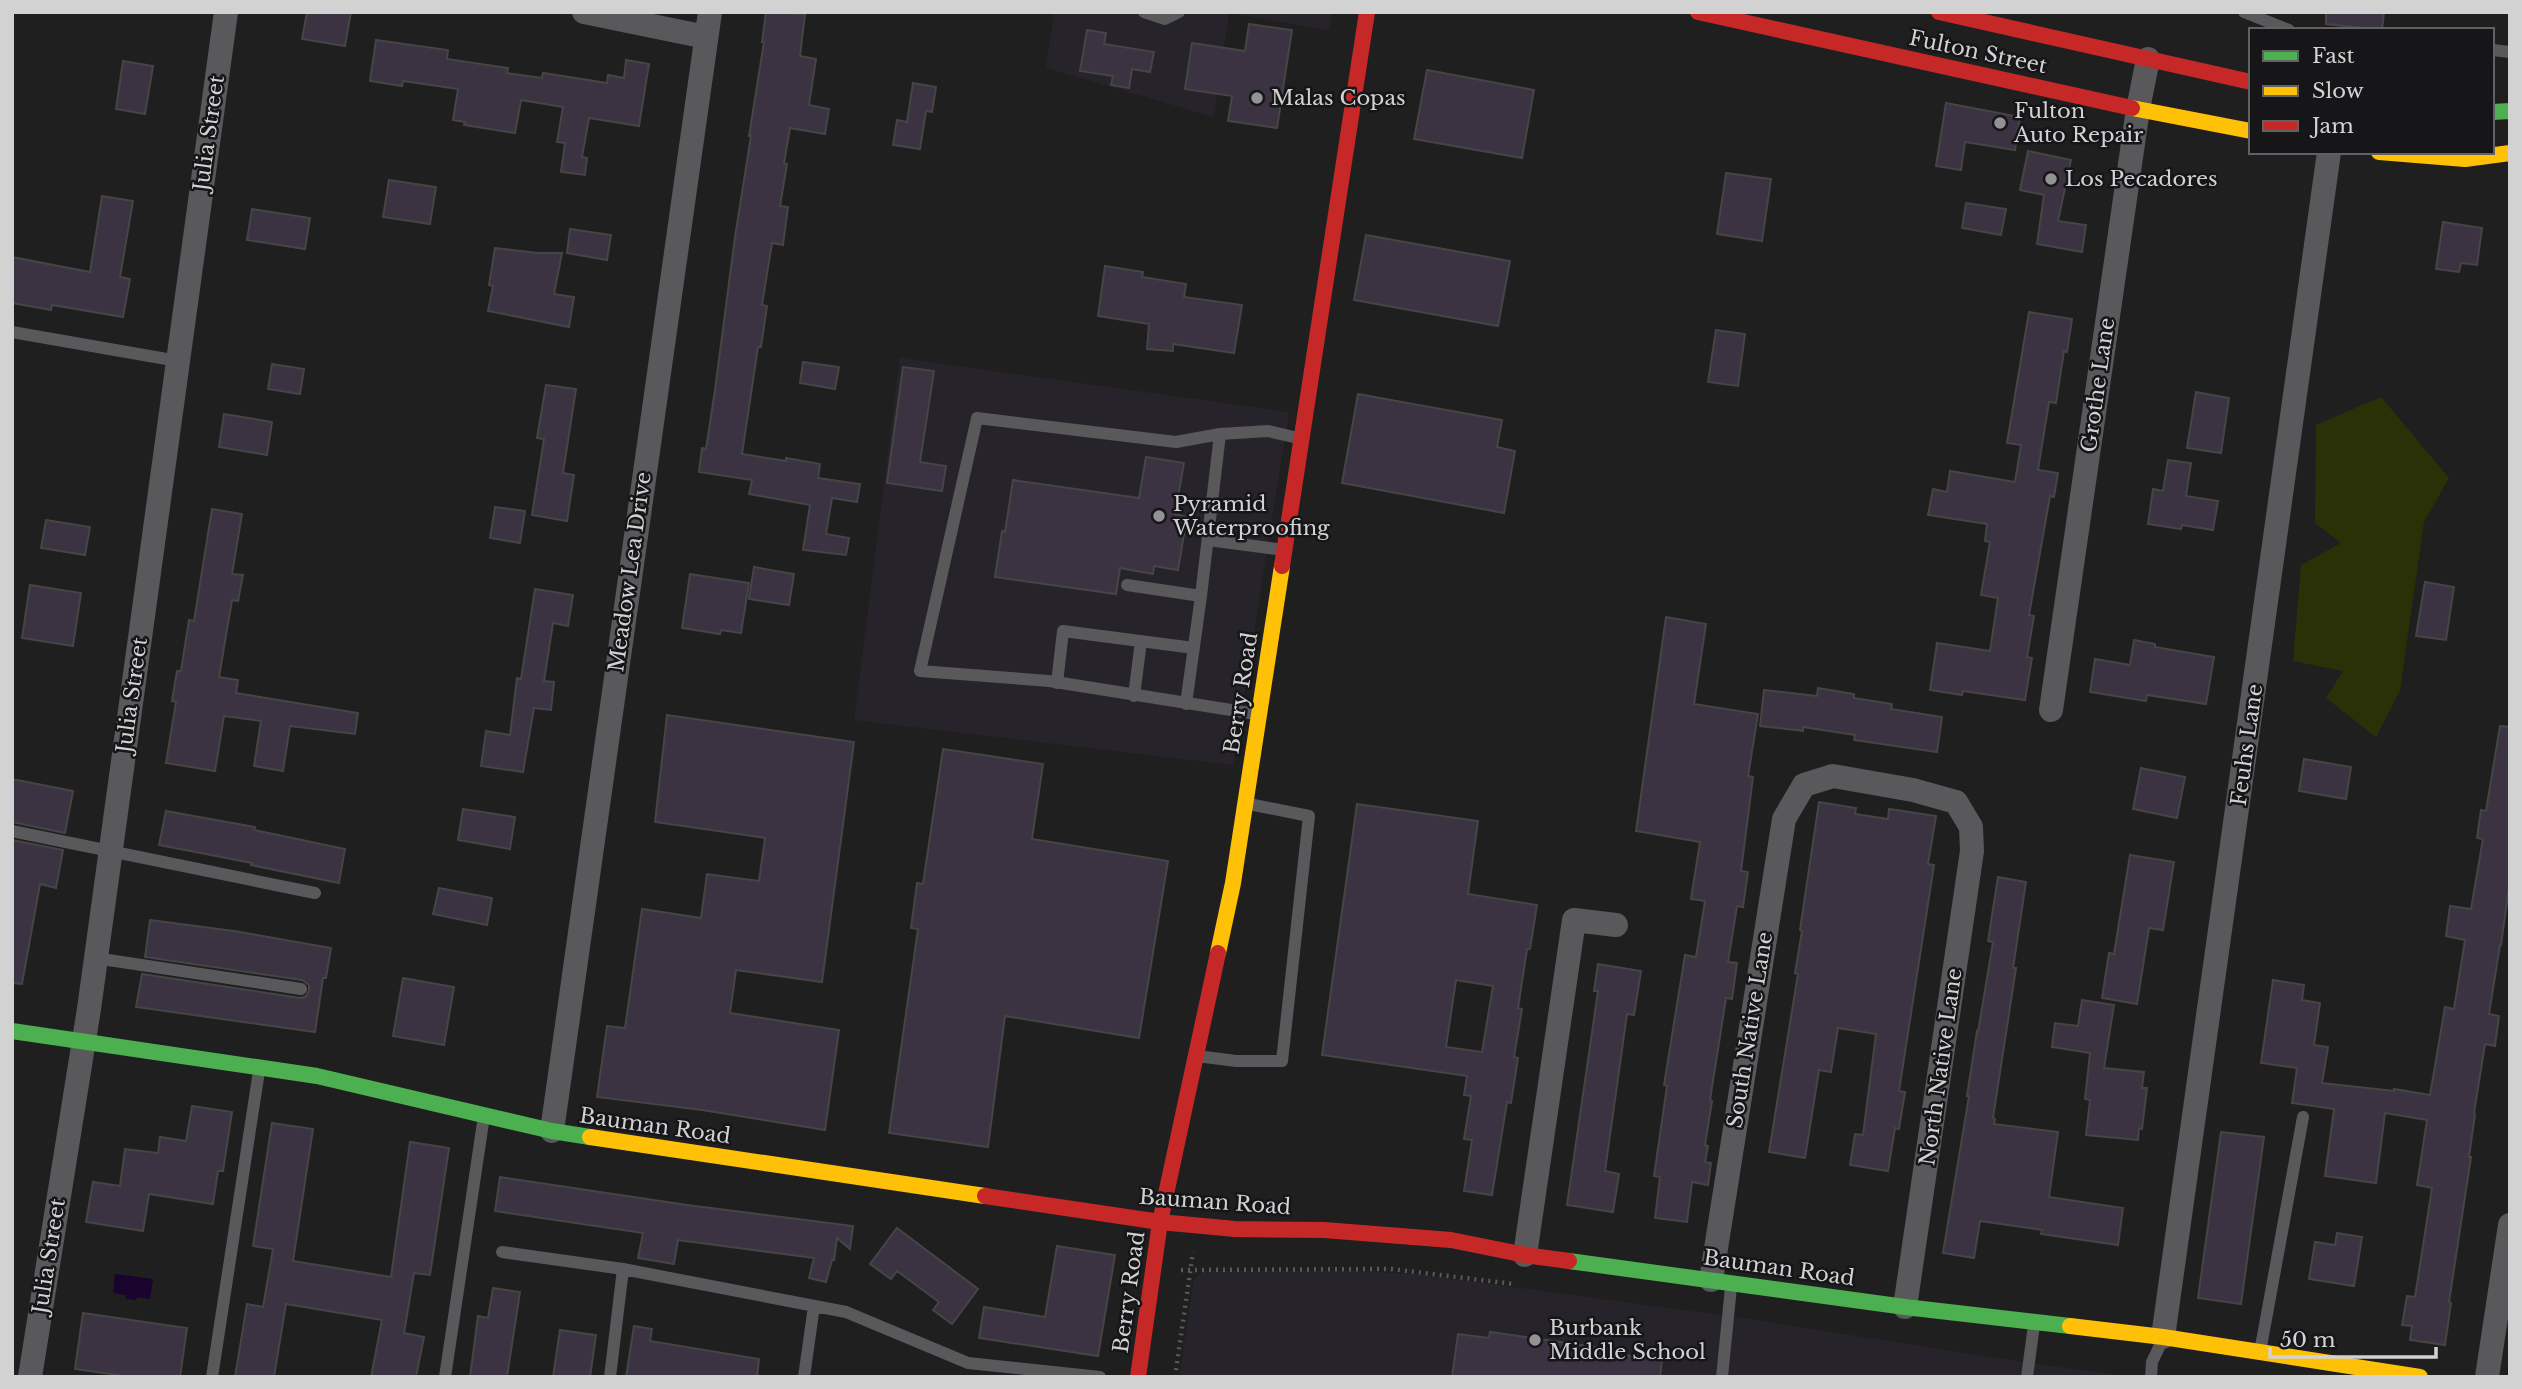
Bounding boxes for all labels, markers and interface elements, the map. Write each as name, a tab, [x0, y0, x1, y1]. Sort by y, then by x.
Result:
street label: Fulton Street	[1907, 25, 2049, 79]
legend	[2249, 28, 2494, 154]
text: Fast	[2312, 43, 2354, 69]
street label: Julia Street	[188, 73, 230, 195]
text: Slow	[2312, 78, 2364, 104]
place label: Malas Copas	[1271, 85, 1406, 111]
marker: Malas Copas	[1249, 90, 1265, 106]
place label: Fulton Auto Repair	[2013, 98, 2143, 148]
text: Jam	[2309, 113, 2354, 139]
marker: Fulton Auto Repair	[1992, 115, 2008, 131]
place label: Los Pecadores	[2065, 166, 2218, 192]
marker: Los Pecadores	[2043, 171, 2059, 187]
street label: Grothe Lane	[2076, 316, 2120, 454]
street label: Meadow Lea Drive	[603, 470, 657, 674]
place label: Pyramid Waterproofing	[1172, 491, 1330, 541]
marker: Pyramid Waterproofing	[1151, 508, 1167, 524]
street label: Berry Road	[1219, 630, 1263, 756]
street label: Julia Street	[111, 635, 153, 757]
street label: Feuhs Lane	[2226, 682, 2268, 808]
street label: South Native Lane	[1722, 930, 1778, 1130]
street label: North Native Lane	[1914, 967, 1968, 1167]
street label: Bauman Road	[578, 1103, 732, 1149]
street label: Bauman Road	[1138, 1184, 1292, 1220]
street label: Julia Street	[27, 1196, 71, 1319]
street label: Berry Road	[1108, 1229, 1150, 1355]
street label: Bauman Road	[1702, 1245, 1856, 1291]
place label: Burbank Middle School	[1549, 1315, 1706, 1365]
scale bar	[2270, 1316, 2436, 1360]
text: 50 m	[2280, 1327, 2336, 1353]
marker: Burbank Middle School	[1527, 1332, 1543, 1348]

